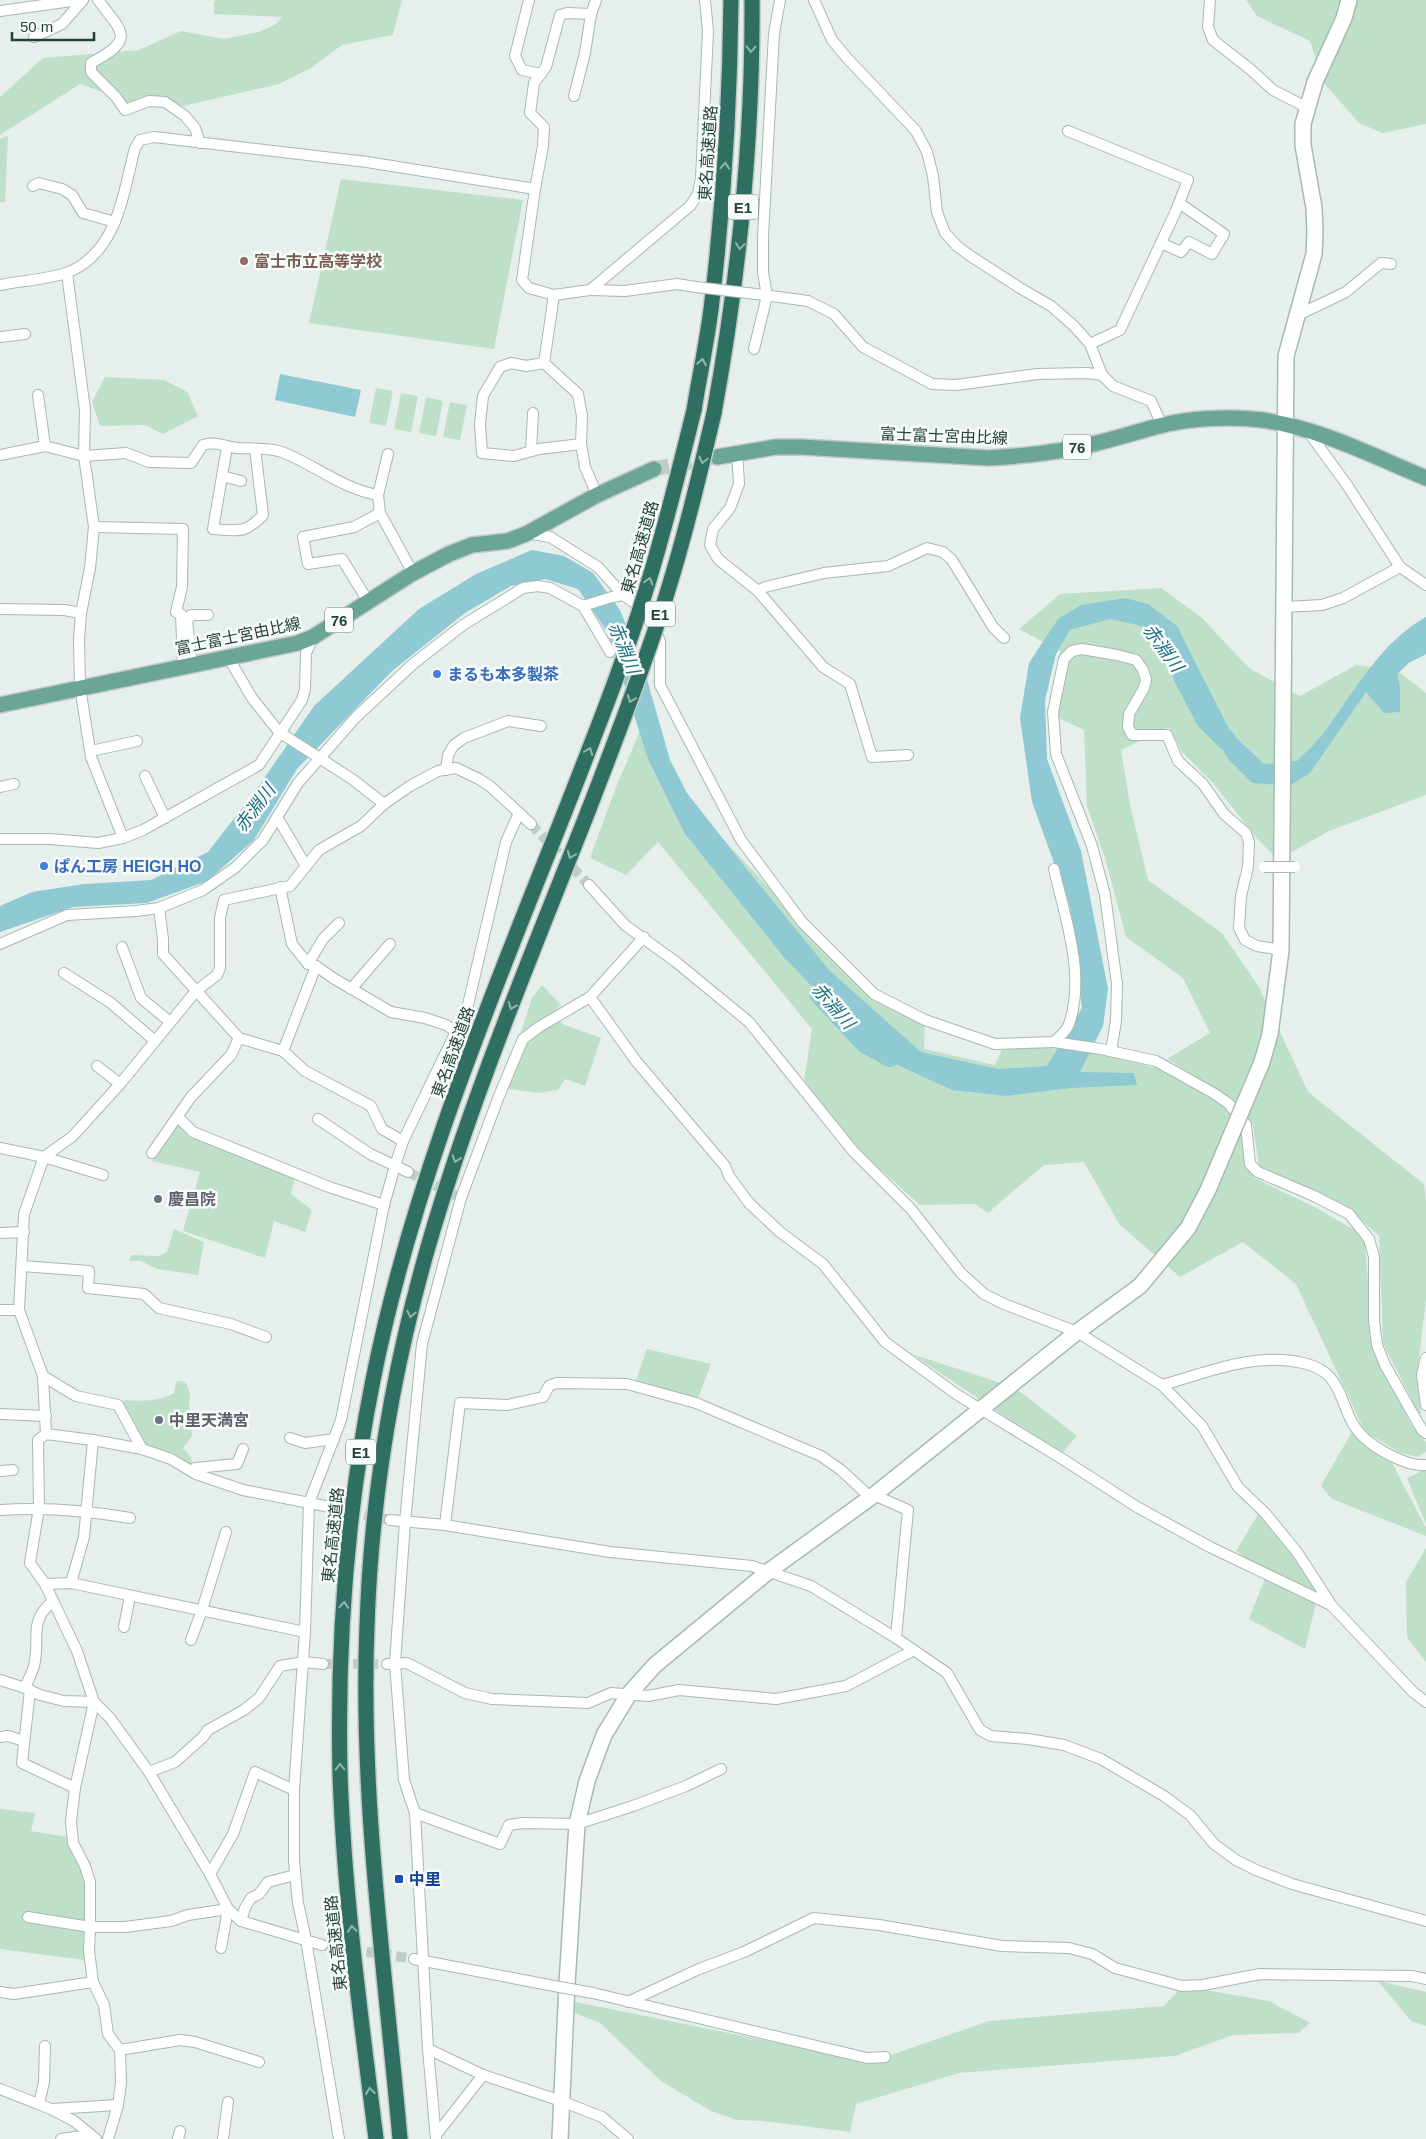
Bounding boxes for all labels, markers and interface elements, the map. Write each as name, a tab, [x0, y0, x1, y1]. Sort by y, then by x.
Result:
scale bar	[12, 10, 95, 42]
text: 50 m	[20, 18, 53, 35]
one-way arrow	[746, 45, 756, 53]
street label: 東名高速道路	[696, 105, 720, 201]
one-way arrow	[720, 161, 731, 169]
road number: E1	[728, 194, 758, 220]
one-way arrow	[735, 242, 745, 250]
place label: 富士市立高等学校	[254, 253, 382, 270]
marker: 富士市立高等学校	[238, 255, 250, 267]
one-way arrow	[696, 357, 706, 366]
street label: 富士富士宮由比線	[880, 425, 1008, 447]
road number: 76	[1063, 434, 1091, 460]
one-way arrow	[698, 456, 709, 465]
street label: 東名高速道路	[619, 499, 661, 595]
one-way arrow	[643, 577, 653, 586]
road number: E1	[645, 602, 675, 626]
road number: 76	[325, 608, 353, 632]
street label: 富士富士宮由比線	[174, 614, 302, 658]
water label: 赤淵川	[605, 619, 644, 679]
water label: 赤淵川	[1139, 620, 1188, 677]
place label: まるも本多製茶	[447, 665, 559, 683]
marker: まるも本多製茶	[431, 668, 443, 680]
one-way arrow	[627, 695, 637, 703]
one-way arrow	[583, 747, 593, 755]
water label: 赤淵川	[231, 779, 280, 836]
one-way arrow	[567, 850, 578, 859]
place label: ぱん工房 HEIGH HO	[54, 858, 202, 875]
marker: ぱん工房 HEIGH HO	[38, 860, 50, 872]
water label: 赤淵川	[808, 979, 860, 1034]
one-way arrow	[507, 1001, 518, 1010]
street label: 東名高速道路	[429, 1004, 477, 1100]
one-way arrow	[452, 1154, 462, 1162]
place label: 慶昌院	[168, 1191, 216, 1208]
marker: 慶昌院	[152, 1193, 164, 1205]
one-way arrow	[406, 1310, 416, 1319]
place label: 中里天満宮	[169, 1412, 249, 1429]
marker: 中里天満宮	[153, 1414, 165, 1426]
road number: E1	[346, 1440, 376, 1464]
street label: 東名高速道路	[320, 1486, 346, 1584]
one-way arrow	[338, 1601, 349, 1609]
one-way arrow	[335, 1763, 345, 1770]
place label: 中里	[409, 1871, 441, 1888]
marker: 中里	[393, 1873, 405, 1885]
street label: 東名高速道路	[323, 1894, 349, 1992]
one-way arrow	[347, 1925, 358, 1933]
one-way arrow	[365, 2086, 376, 2094]

